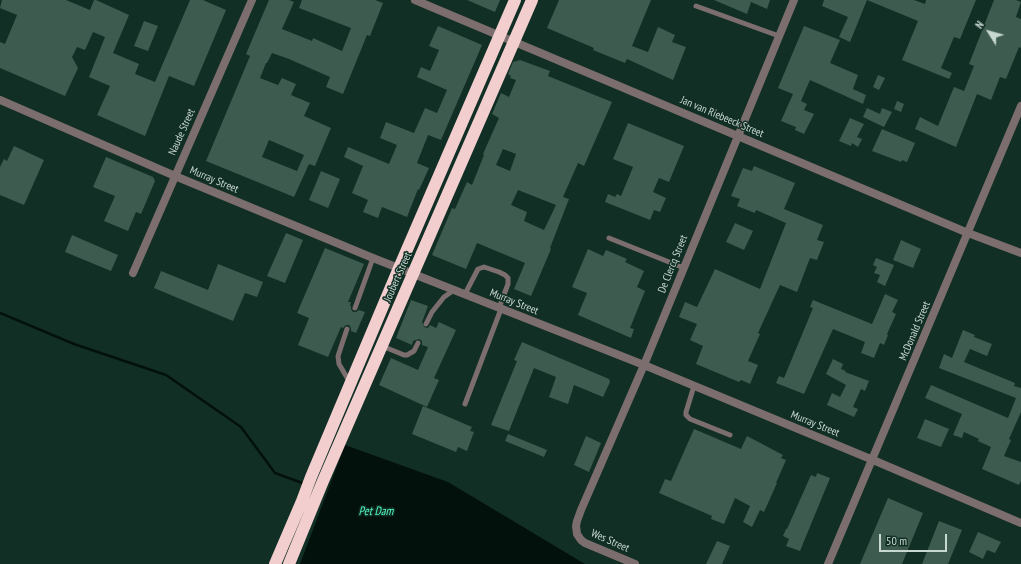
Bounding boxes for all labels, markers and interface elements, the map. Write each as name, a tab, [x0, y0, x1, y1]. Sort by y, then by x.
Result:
north arrow	[969, 12, 1009, 52]
text: N	[972, 18, 987, 31]
street label: Jan van Riebeeck Street	[678, 93, 766, 141]
street label: Naude Street	[166, 107, 198, 157]
street label: Murray Street	[188, 164, 240, 196]
street label: De Clercq Street	[655, 233, 691, 295]
street label: Joubert Street	[381, 250, 415, 304]
street label: Murray Street	[488, 286, 540, 318]
street label: McDonald Street	[897, 299, 933, 363]
street label: Murray Street	[789, 408, 841, 440]
water label: Pet Dam	[359, 505, 393, 519]
scale bar	[881, 526, 949, 552]
street label: Wes Street	[589, 527, 631, 555]
text: 50 m	[886, 533, 907, 548]

